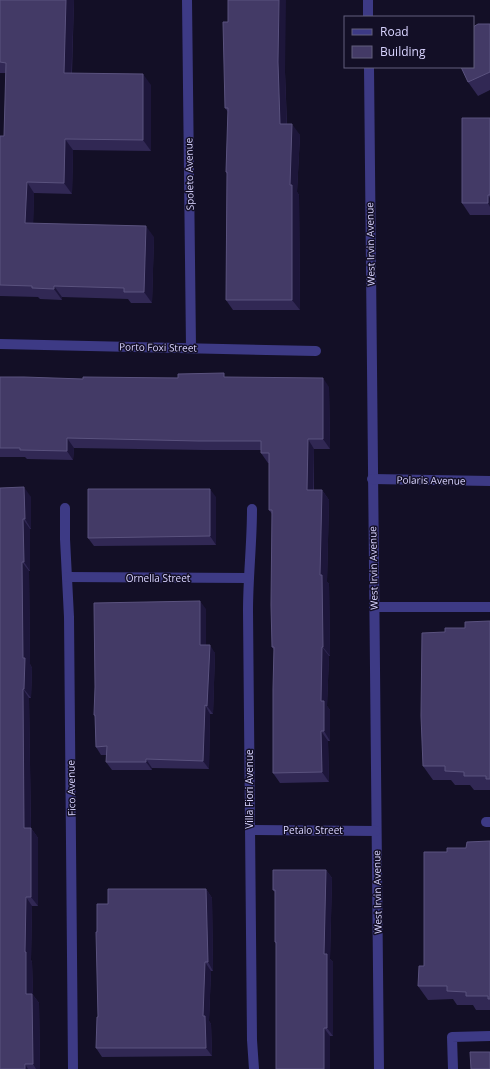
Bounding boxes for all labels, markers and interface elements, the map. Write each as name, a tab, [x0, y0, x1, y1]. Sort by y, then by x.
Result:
legend	[344, 16, 474, 68]
text: Road	[380, 23, 409, 40]
text: Building	[380, 43, 426, 60]
street label: Spoleto Avenue	[181, 137, 197, 210]
street label: West Irvin Avenue	[362, 202, 378, 286]
street label: Porto Foxi Street	[119, 339, 197, 355]
street label: Polaris Avenue	[396, 472, 466, 488]
street label: West Irvin Avenue	[365, 526, 381, 610]
street label: Ornella Street	[126, 571, 191, 585]
street label: Villa Fiori Avenue	[242, 749, 256, 829]
street label: Fico Avenue	[64, 760, 78, 816]
street label: Petalo Street	[283, 823, 343, 837]
street label: West Irvin Avenue	[369, 850, 385, 934]

